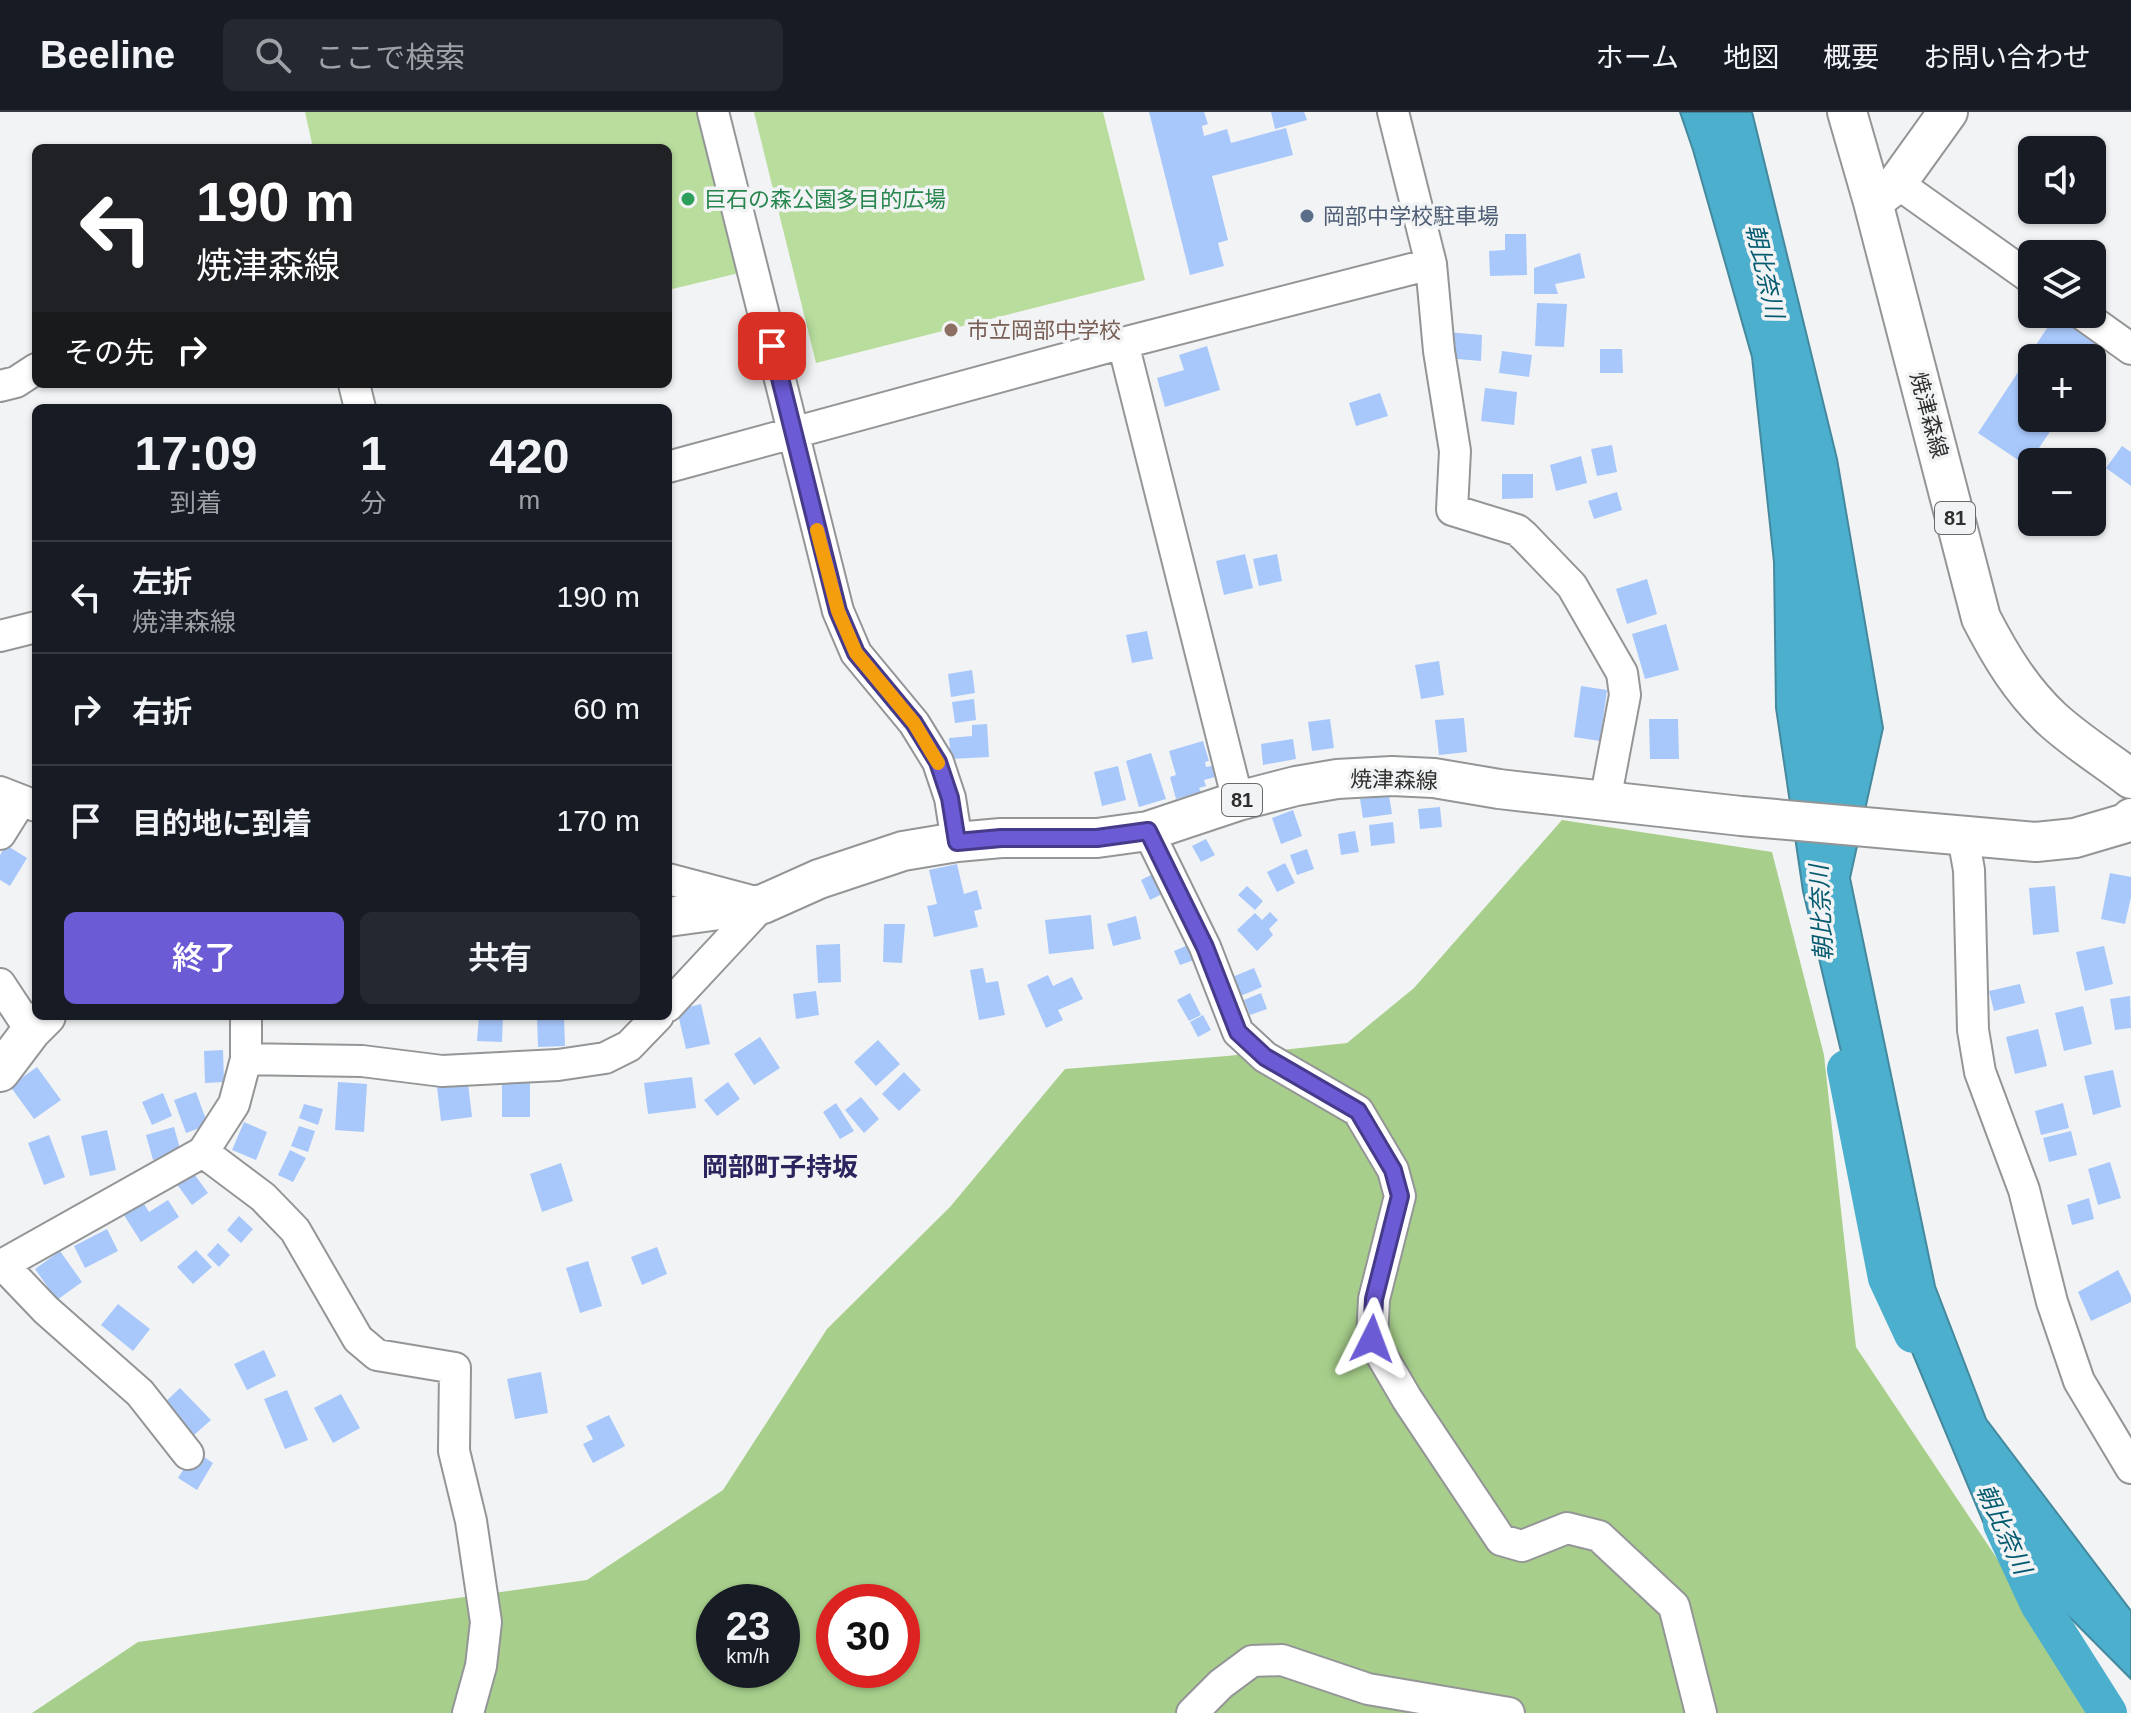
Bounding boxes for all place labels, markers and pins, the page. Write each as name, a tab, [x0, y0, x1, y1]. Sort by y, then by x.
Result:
place label: 巨石の森公園多目的広場	[704, 187, 946, 212]
marker: 巨石の森公園多目的広場	[679, 190, 697, 208]
place label: 岡部中学校駐車場	[1323, 204, 1499, 229]
marker: 岡部中学校駐車場	[1298, 207, 1316, 225]
pin	[738, 312, 806, 380]
place label: 市立岡部中学校	[967, 318, 1121, 343]
marker: 市立岡部中学校	[942, 321, 960, 339]

